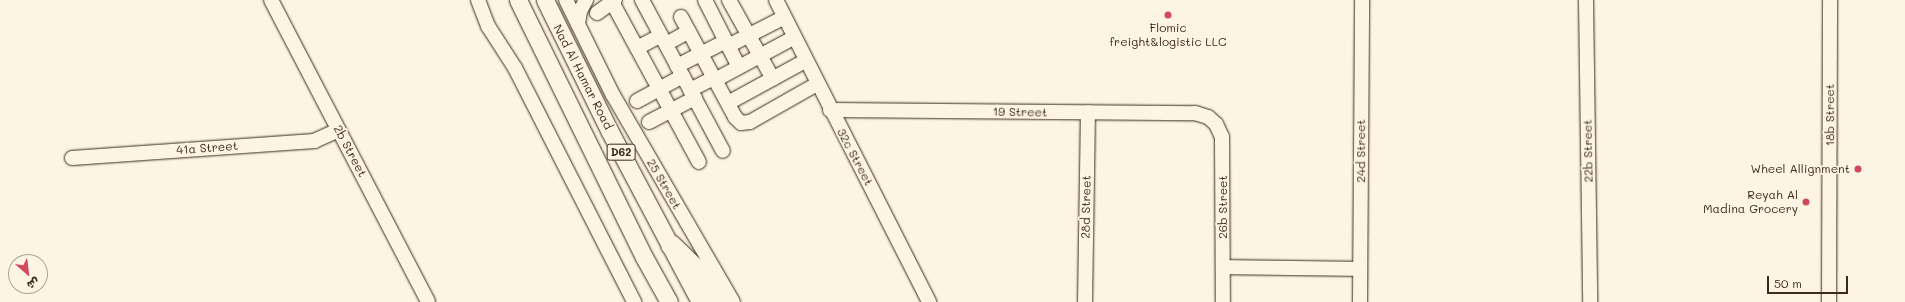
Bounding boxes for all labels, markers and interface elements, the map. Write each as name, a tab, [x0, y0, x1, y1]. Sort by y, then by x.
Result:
marker: Flomic freight&logistic LLC	[1163, 10, 1173, 20]
place label: Flomic freight&logistic LLC	[1109, 21, 1227, 49]
street label: Nad Al Hamar Road	[550, 22, 616, 132]
street label: 18b Street	[1823, 84, 1837, 146]
street label: 19 Street	[993, 104, 1047, 120]
street label: 24d Street	[1354, 119, 1368, 183]
street label: 22b Street	[1580, 119, 1596, 183]
street label: 2b Street	[330, 123, 370, 179]
street label: 32c Street	[834, 126, 876, 188]
street label: 41a Street	[176, 139, 238, 157]
road number: D62	[606, 143, 636, 161]
street label: 25 Street	[644, 156, 684, 212]
place label: Wheel Allignment	[1750, 162, 1850, 176]
marker: Wheel Allignment	[1853, 164, 1863, 174]
street label: 28d Street	[1078, 175, 1094, 239]
street label: 26b Street	[1216, 175, 1230, 239]
place label: Reyah Al Madina Grocery	[1703, 188, 1798, 216]
marker: Reyah Al Madina Grocery	[1801, 197, 1811, 207]
north arrow	[8, 254, 48, 294]
scale bar	[1769, 268, 1850, 294]
text: ش	[25, 275, 42, 294]
text: 50 m	[1774, 275, 1802, 291]

